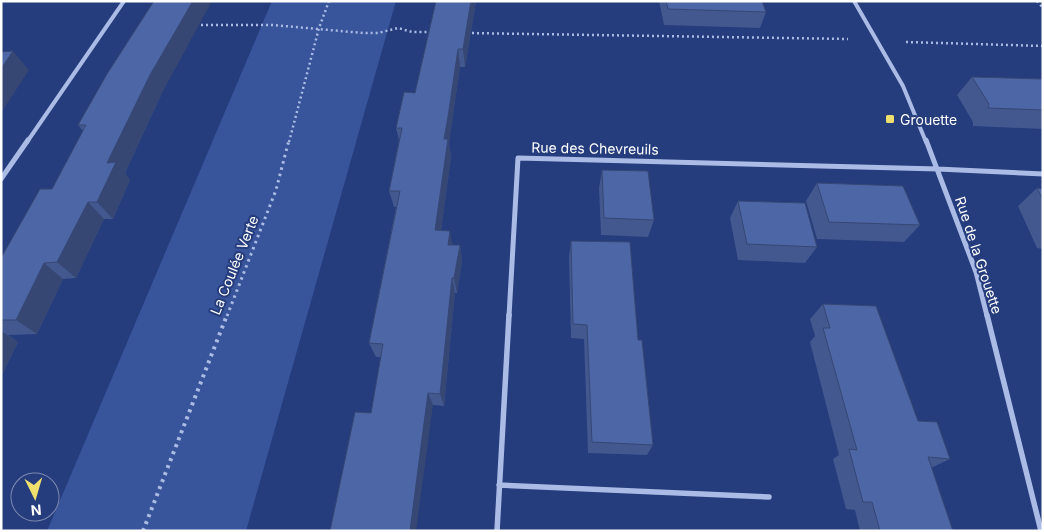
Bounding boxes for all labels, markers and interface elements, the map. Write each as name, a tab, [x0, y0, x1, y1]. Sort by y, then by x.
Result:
place label: Grouette	[900, 111, 957, 128]
marker: Grouette	[884, 113, 896, 125]
street label: Rue des Chevreuils	[531, 138, 659, 158]
street label: Rue de la Grouette	[952, 194, 1006, 316]
street label: La Coulée Verte	[206, 213, 262, 317]
north arrow	[10, 472, 60, 522]
text: N	[30, 502, 42, 519]

